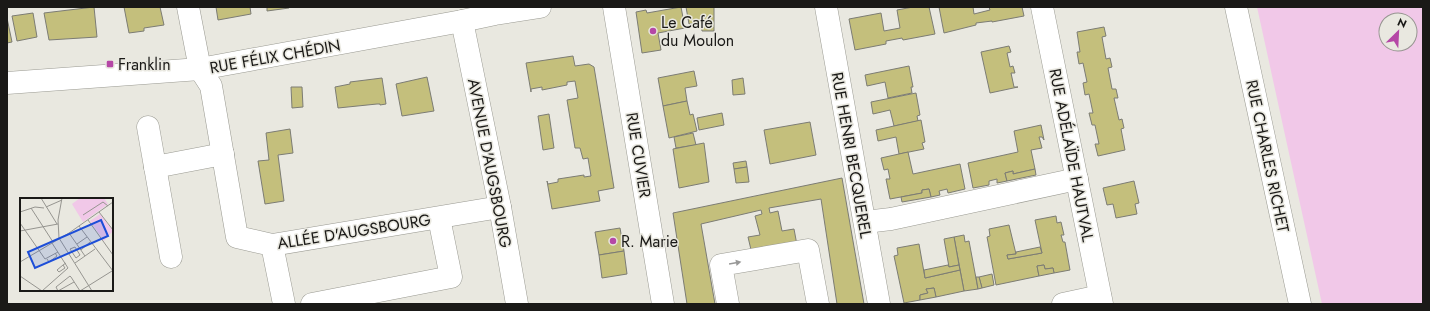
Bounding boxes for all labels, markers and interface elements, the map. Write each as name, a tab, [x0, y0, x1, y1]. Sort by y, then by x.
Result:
place label: Le Café du Moulon	[661, 11, 734, 52]
north arrow	[1378, 12, 1418, 52]
text: N	[1395, 14, 1409, 32]
marker: Le Café du Moulon	[648, 26, 658, 36]
street label: RUE FÉLIX CHÉDIN	[208, 34, 342, 79]
place label: Franklin	[118, 53, 171, 76]
marker: Franklin	[105, 59, 115, 69]
street label: RUE ADÉLAÏDE HAUTVAL	[1043, 66, 1100, 245]
street label: RUE HENRI BECQUEREL	[826, 70, 878, 241]
street label: AVENUE D'AUGSBOURG	[462, 76, 517, 250]
street label: RUE CHARLES RICHET	[1240, 78, 1295, 235]
street label: RUE CUVIER	[620, 111, 657, 199]
inset map	[20, 198, 113, 291]
street label: ALLÉE D'AUGSBOURG	[276, 208, 432, 255]
place label: R. Marie	[621, 230, 678, 253]
marker: R. Marie	[608, 236, 618, 246]
one-way arrow	[729, 260, 741, 266]

